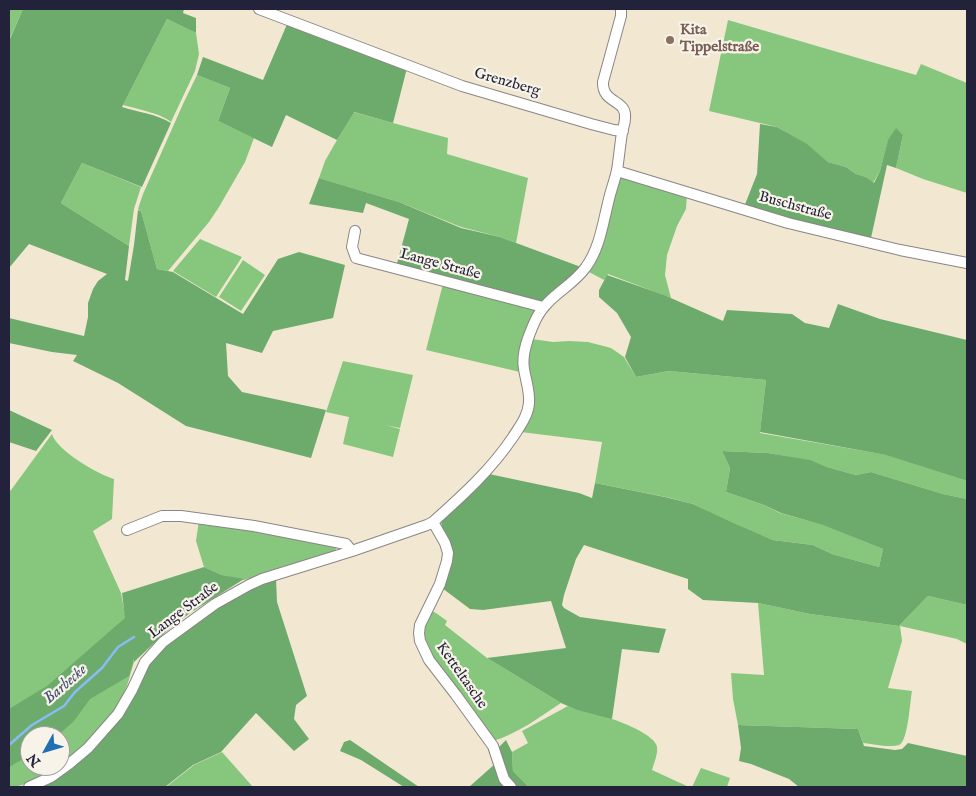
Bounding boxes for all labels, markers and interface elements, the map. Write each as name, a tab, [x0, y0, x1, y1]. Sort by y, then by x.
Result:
place label: Kita Tippelstraße	[680, 22, 759, 57]
marker: Kita Tippelstraße	[664, 34, 676, 46]
street label: Grenzberg	[472, 65, 542, 101]
street label: Buschstraße	[757, 189, 833, 225]
street label: Lange Straße	[398, 246, 482, 284]
street label: Lange Straße	[145, 579, 223, 643]
street label: Ketteltasche	[431, 639, 491, 713]
water label: Barbecke	[41, 661, 91, 709]
north arrow	[20, 726, 70, 776]
text: N	[23, 749, 45, 770]

